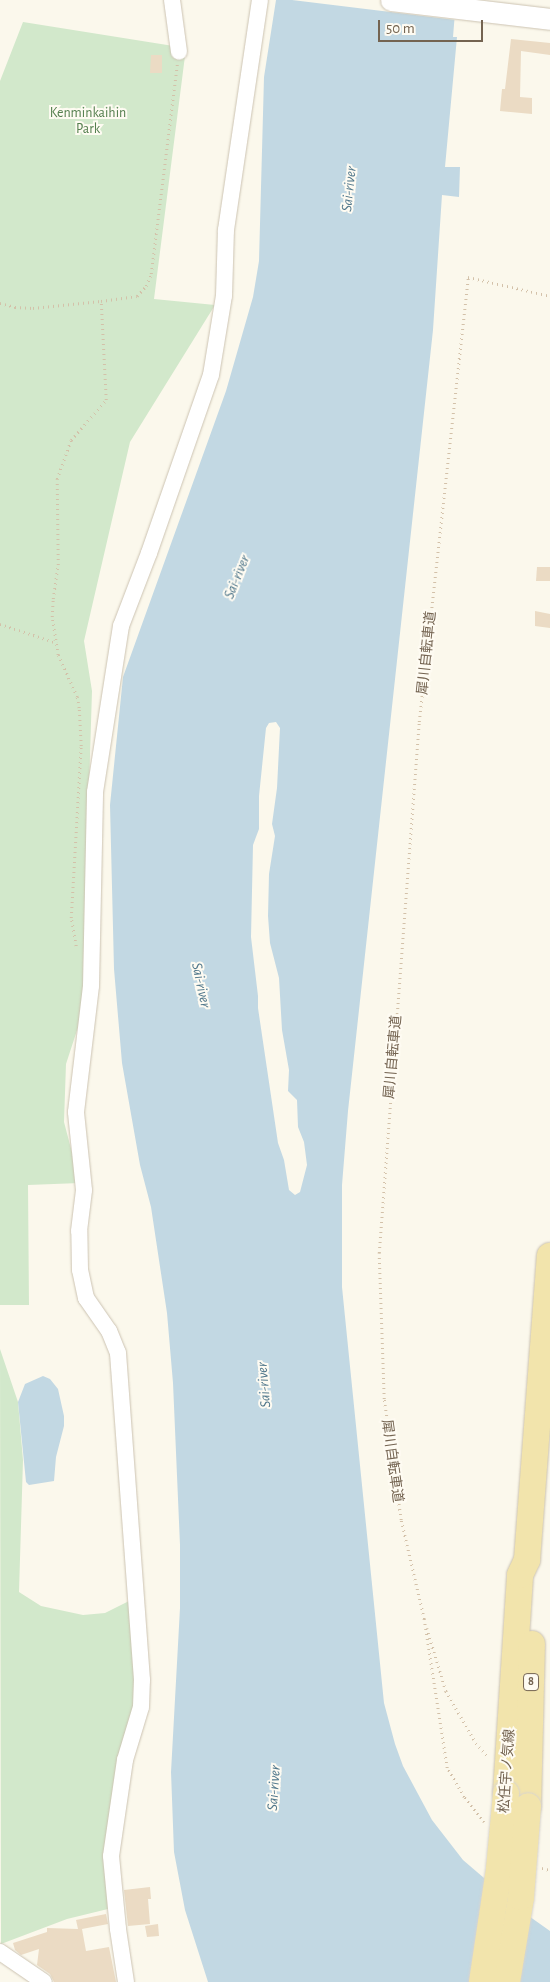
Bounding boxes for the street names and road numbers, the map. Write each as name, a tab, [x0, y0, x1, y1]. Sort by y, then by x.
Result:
street label: 犀川自転車道	[414, 610, 440, 696]
street label: 犀川自転車道	[381, 1014, 405, 1100]
street label: 犀川自転車道	[378, 1418, 406, 1504]
road number: 8	[522, 1672, 540, 1691]
street label: 松任宇ノ気線	[496, 1729, 518, 1813]

